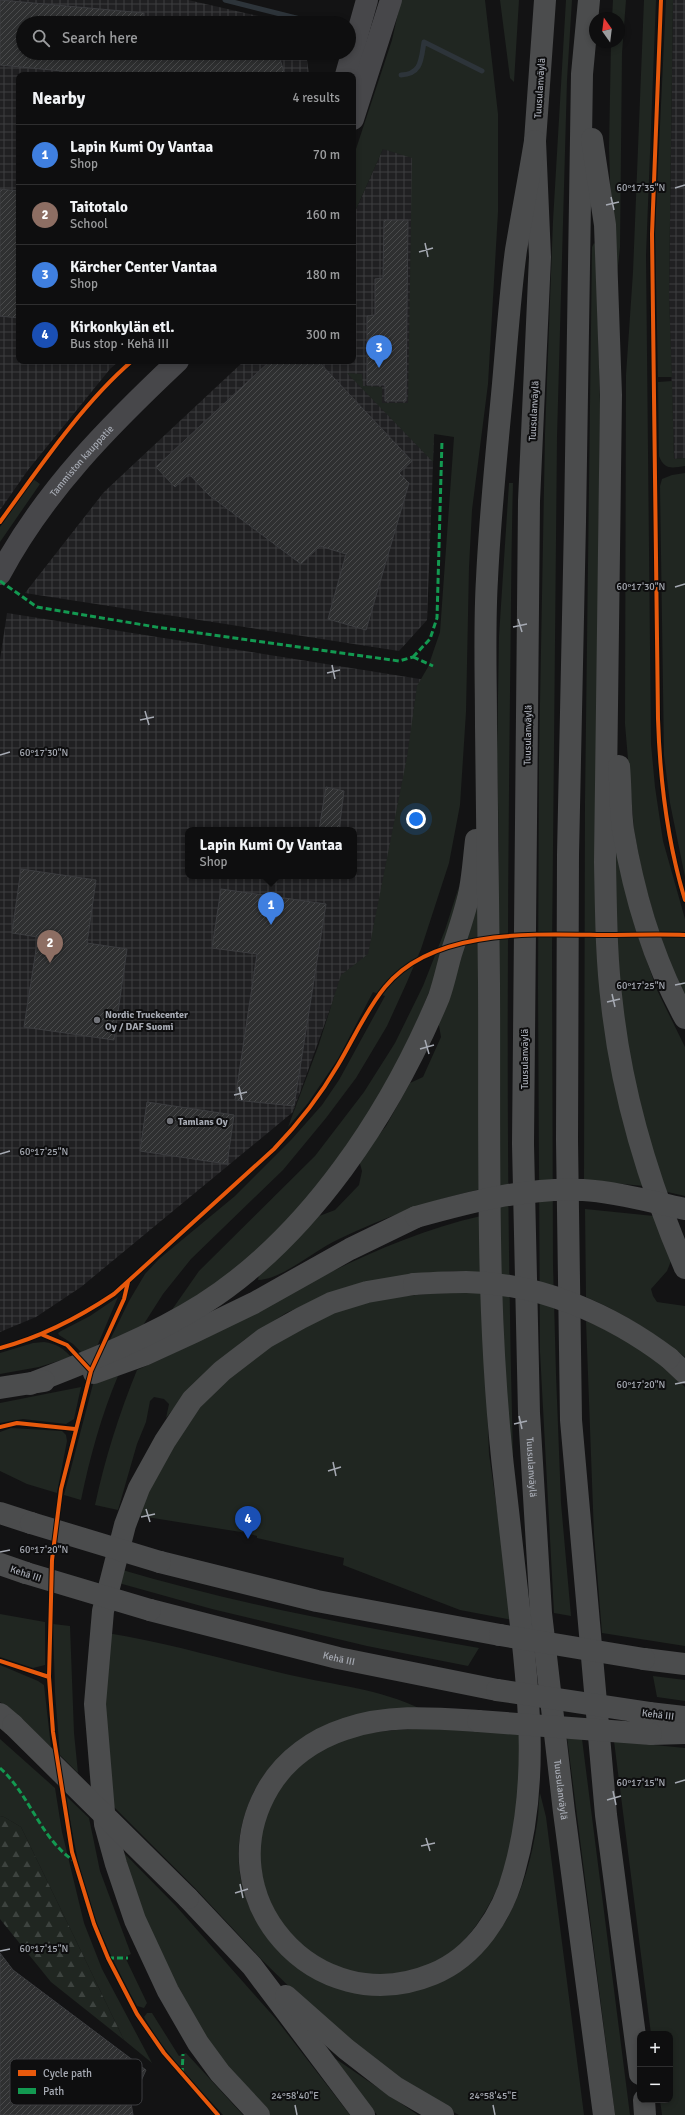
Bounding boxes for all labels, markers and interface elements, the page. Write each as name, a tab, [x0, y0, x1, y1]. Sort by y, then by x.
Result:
north arrow	[589, 12, 625, 48]
search box	[16, 16, 356, 60]
icon: search	[30, 27, 52, 49]
text: Search here	[62, 29, 138, 47]
street label: Tuusulanväylä	[532, 58, 548, 119]
text: Nearby	[32, 88, 85, 109]
text: 4 results	[292, 90, 340, 106]
text: Lapin Kumi Oy Vantaa	[70, 138, 213, 156]
text: 1	[41, 147, 49, 163]
text: 70 m	[313, 147, 340, 163]
text: Shop	[70, 156, 98, 172]
text: 60°17'35"N	[617, 182, 665, 194]
text: Taitotalo	[70, 198, 128, 216]
text: 2	[41, 207, 49, 223]
text: 160 m	[306, 207, 340, 223]
text: School	[70, 216, 108, 232]
text: Kärcher Center Vantaa	[70, 258, 217, 276]
text: 3	[41, 267, 49, 283]
text: 180 m	[306, 267, 340, 283]
text: Shop	[70, 276, 98, 292]
text: Kirkonkylän etl.	[70, 318, 175, 336]
text: 4	[41, 327, 49, 343]
text: 300 m	[306, 327, 340, 343]
pin: 3	[366, 335, 392, 368]
text: Bus stop · Kehä III	[70, 336, 169, 352]
street label: Tuusulanväylä	[526, 381, 542, 442]
street label: Tammiston kauppatie	[48, 423, 116, 499]
text: 60°17'30"N	[617, 581, 665, 593]
street label: Tuusulanväylä	[521, 705, 535, 765]
text: 60°17'30"N	[20, 747, 68, 759]
your location	[406, 809, 426, 829]
popup	[185, 827, 357, 879]
text: Lapin Kumi Oy Vantaa	[199, 836, 343, 854]
text: Shop	[199, 854, 227, 870]
pin: 1	[258, 892, 284, 925]
pin: 2	[37, 930, 63, 963]
text: 60°17'25"N	[617, 980, 665, 992]
place label: Nordic Truckcenter Oy / DAF Suomi	[105, 1009, 188, 1033]
marker: Nordic Truckcenter Oy / DAF Suomi	[92, 1015, 102, 1025]
street label: Tuusulanväylä	[519, 1029, 531, 1089]
marker: Tamlans Oy	[165, 1116, 175, 1126]
place label: Tamlans Oy	[178, 1116, 228, 1128]
text: 60°17'25"N	[20, 1146, 68, 1158]
text: 60°17'20"N	[617, 1379, 665, 1391]
street label: Tuusulanväylä	[523, 1437, 539, 1498]
pin: 4	[235, 1506, 261, 1539]
text: 60°17'20"N	[20, 1544, 68, 1556]
street label: Kehä III	[8, 1563, 43, 1585]
street label: Kehä III	[322, 1649, 356, 1668]
street label: Kehä III	[641, 1707, 675, 1723]
street label: Tuusulanväylä	[551, 1759, 570, 1821]
text: 60°17'15"N	[617, 1777, 665, 1789]
text: 60°17'15"N	[20, 1943, 68, 1955]
map controls	[637, 2031, 673, 2103]
button: +	[637, 2031, 673, 2067]
legend	[10, 2059, 142, 2105]
text: Cycle path	[43, 2067, 92, 2080]
button: −	[637, 2067, 673, 2103]
text: Path	[43, 2085, 64, 2098]
text: 24°58'40"E	[271, 2090, 319, 2102]
text: 24°58'45"E	[469, 2090, 517, 2102]

